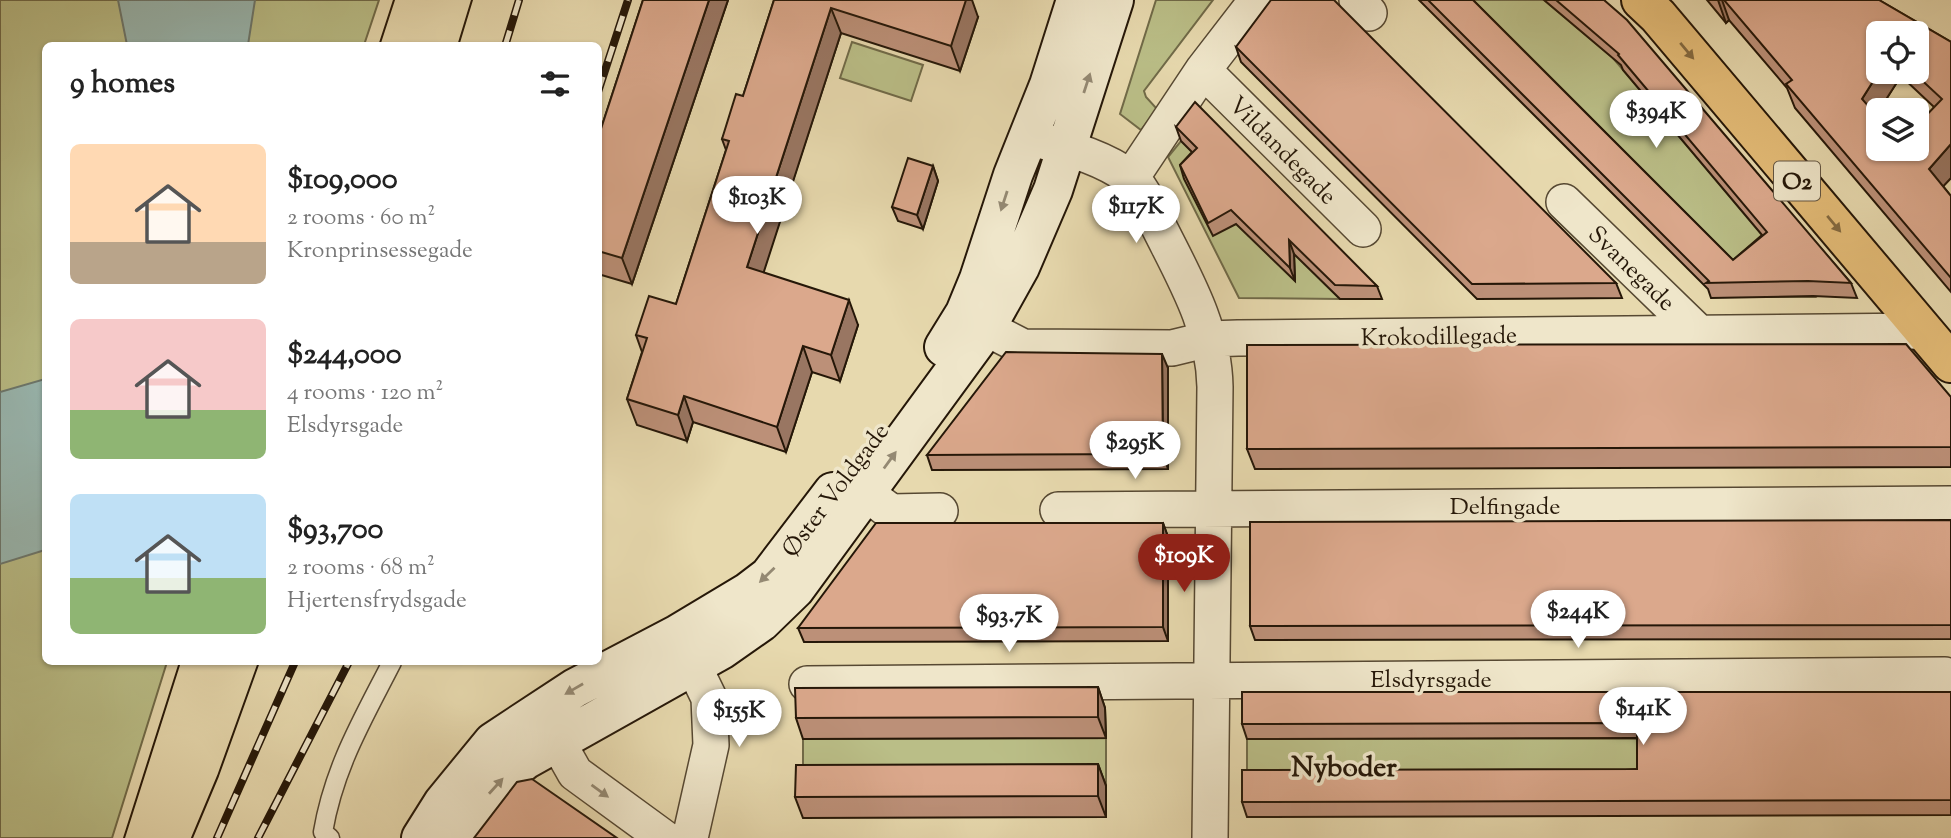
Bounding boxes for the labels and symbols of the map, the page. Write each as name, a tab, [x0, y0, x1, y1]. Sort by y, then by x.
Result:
one-way arrow	[1679, 42, 1694, 59]
one-way arrow	[1082, 73, 1093, 94]
street label: Vildandegade	[1220, 89, 1344, 213]
pin: $394K	[1607, 90, 1705, 150]
road number: O2	[1774, 162, 1820, 200]
pin: $103K	[708, 176, 806, 236]
pin: $117K	[1087, 186, 1185, 245]
one-way arrow	[999, 190, 1009, 211]
one-way arrow	[1826, 216, 1841, 233]
street label: Svanegade	[1579, 219, 1682, 320]
street label: Krokodillegade	[1361, 320, 1517, 356]
street label: Øster Voldgade	[775, 417, 898, 565]
pin: $295K	[1086, 421, 1184, 481]
one-way arrow	[883, 451, 897, 469]
street label: Delfingade	[1450, 491, 1560, 525]
pin: $109K	[1135, 534, 1233, 594]
one-way arrow	[759, 567, 776, 584]
pin: $244K	[1529, 590, 1627, 650]
pin: $93.7K	[952, 594, 1066, 654]
street label: Elsdyrsgade	[1370, 664, 1492, 698]
one-way arrow	[564, 683, 584, 695]
pin: $141K	[1594, 688, 1692, 747]
pin: $155K	[690, 690, 788, 749]
district label: Nyboder	[1291, 749, 1397, 789]
one-way arrow	[488, 778, 504, 795]
one-way arrow	[591, 784, 609, 798]

